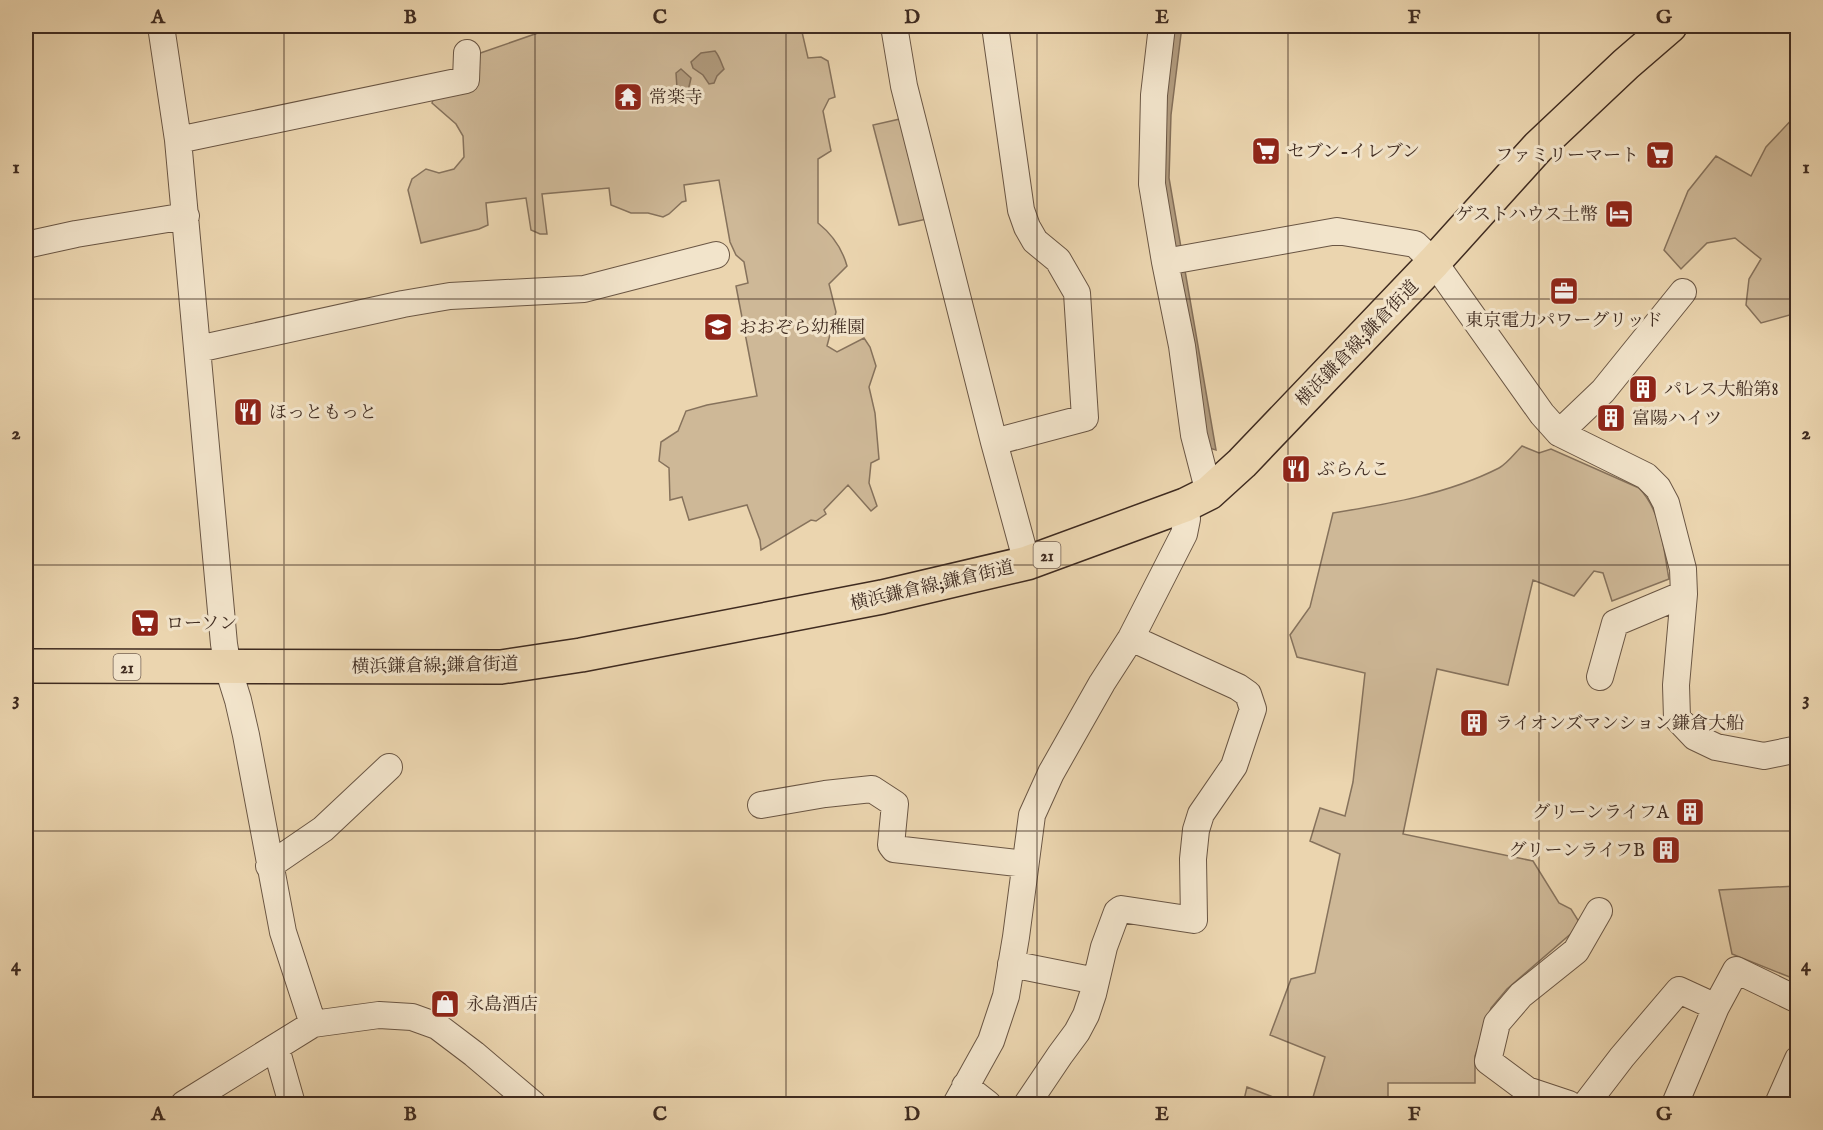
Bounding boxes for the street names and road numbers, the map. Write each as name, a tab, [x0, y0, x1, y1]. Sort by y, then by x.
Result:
street label: 横浜鎌倉線;鎌倉街道	[1292, 276, 1424, 412]
road number: 21	[1034, 542, 1060, 568]
street label: 横浜鎌倉線;鎌倉街道	[848, 556, 1016, 616]
road number: 21	[114, 654, 140, 680]
street label: 横浜鎌倉線;鎌倉街道	[351, 654, 519, 679]

